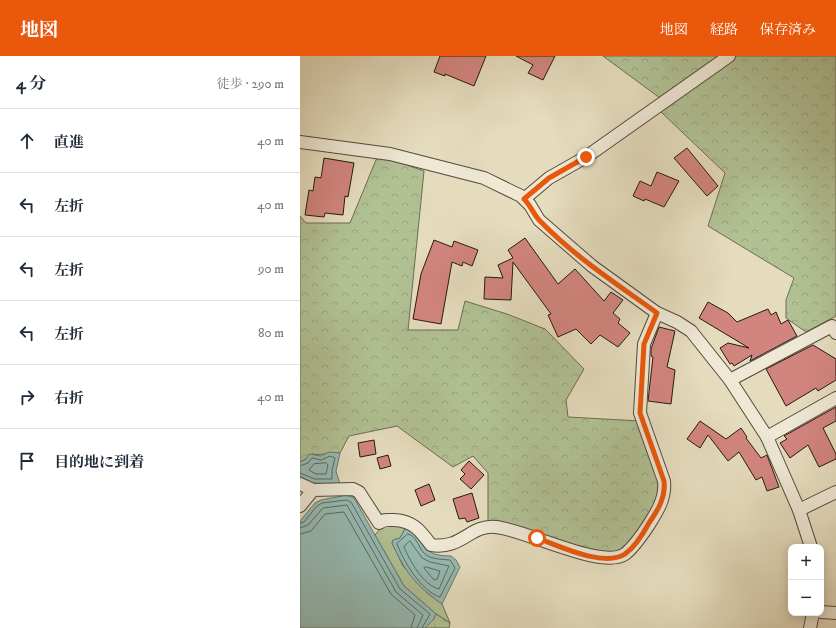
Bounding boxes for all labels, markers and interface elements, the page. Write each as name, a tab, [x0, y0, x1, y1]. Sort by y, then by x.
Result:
text: 地図	[20, 19, 58, 42]
text: 地図	[660, 21, 688, 39]
text: 経路	[710, 21, 738, 39]
text: 保存済み	[760, 21, 816, 39]
text: 4 分	[16, 73, 46, 95]
text: 徒歩 · 290 m	[217, 76, 284, 92]
icon: ahead	[16, 130, 38, 152]
text: 直進	[54, 133, 84, 152]
text: 40 m	[257, 133, 284, 149]
route end	[577, 148, 595, 166]
icon: left	[16, 194, 38, 216]
text: 左折	[54, 197, 84, 216]
text: 40 m	[257, 197, 284, 213]
icon: left	[16, 258, 38, 280]
text: 左折	[54, 261, 84, 280]
text: 90 m	[258, 261, 284, 277]
icon: left	[16, 322, 38, 344]
text: 左折	[54, 325, 84, 344]
text: 80 m	[258, 325, 284, 341]
icon: right	[16, 386, 38, 408]
text: 右折	[54, 389, 84, 408]
text: 40 m	[257, 389, 284, 405]
icon: arrive	[16, 450, 38, 472]
text: 目的地に到着	[54, 453, 144, 472]
route start	[528, 529, 546, 547]
map controls	[788, 544, 824, 616]
button: +	[788, 544, 824, 580]
button: −	[788, 580, 824, 616]

